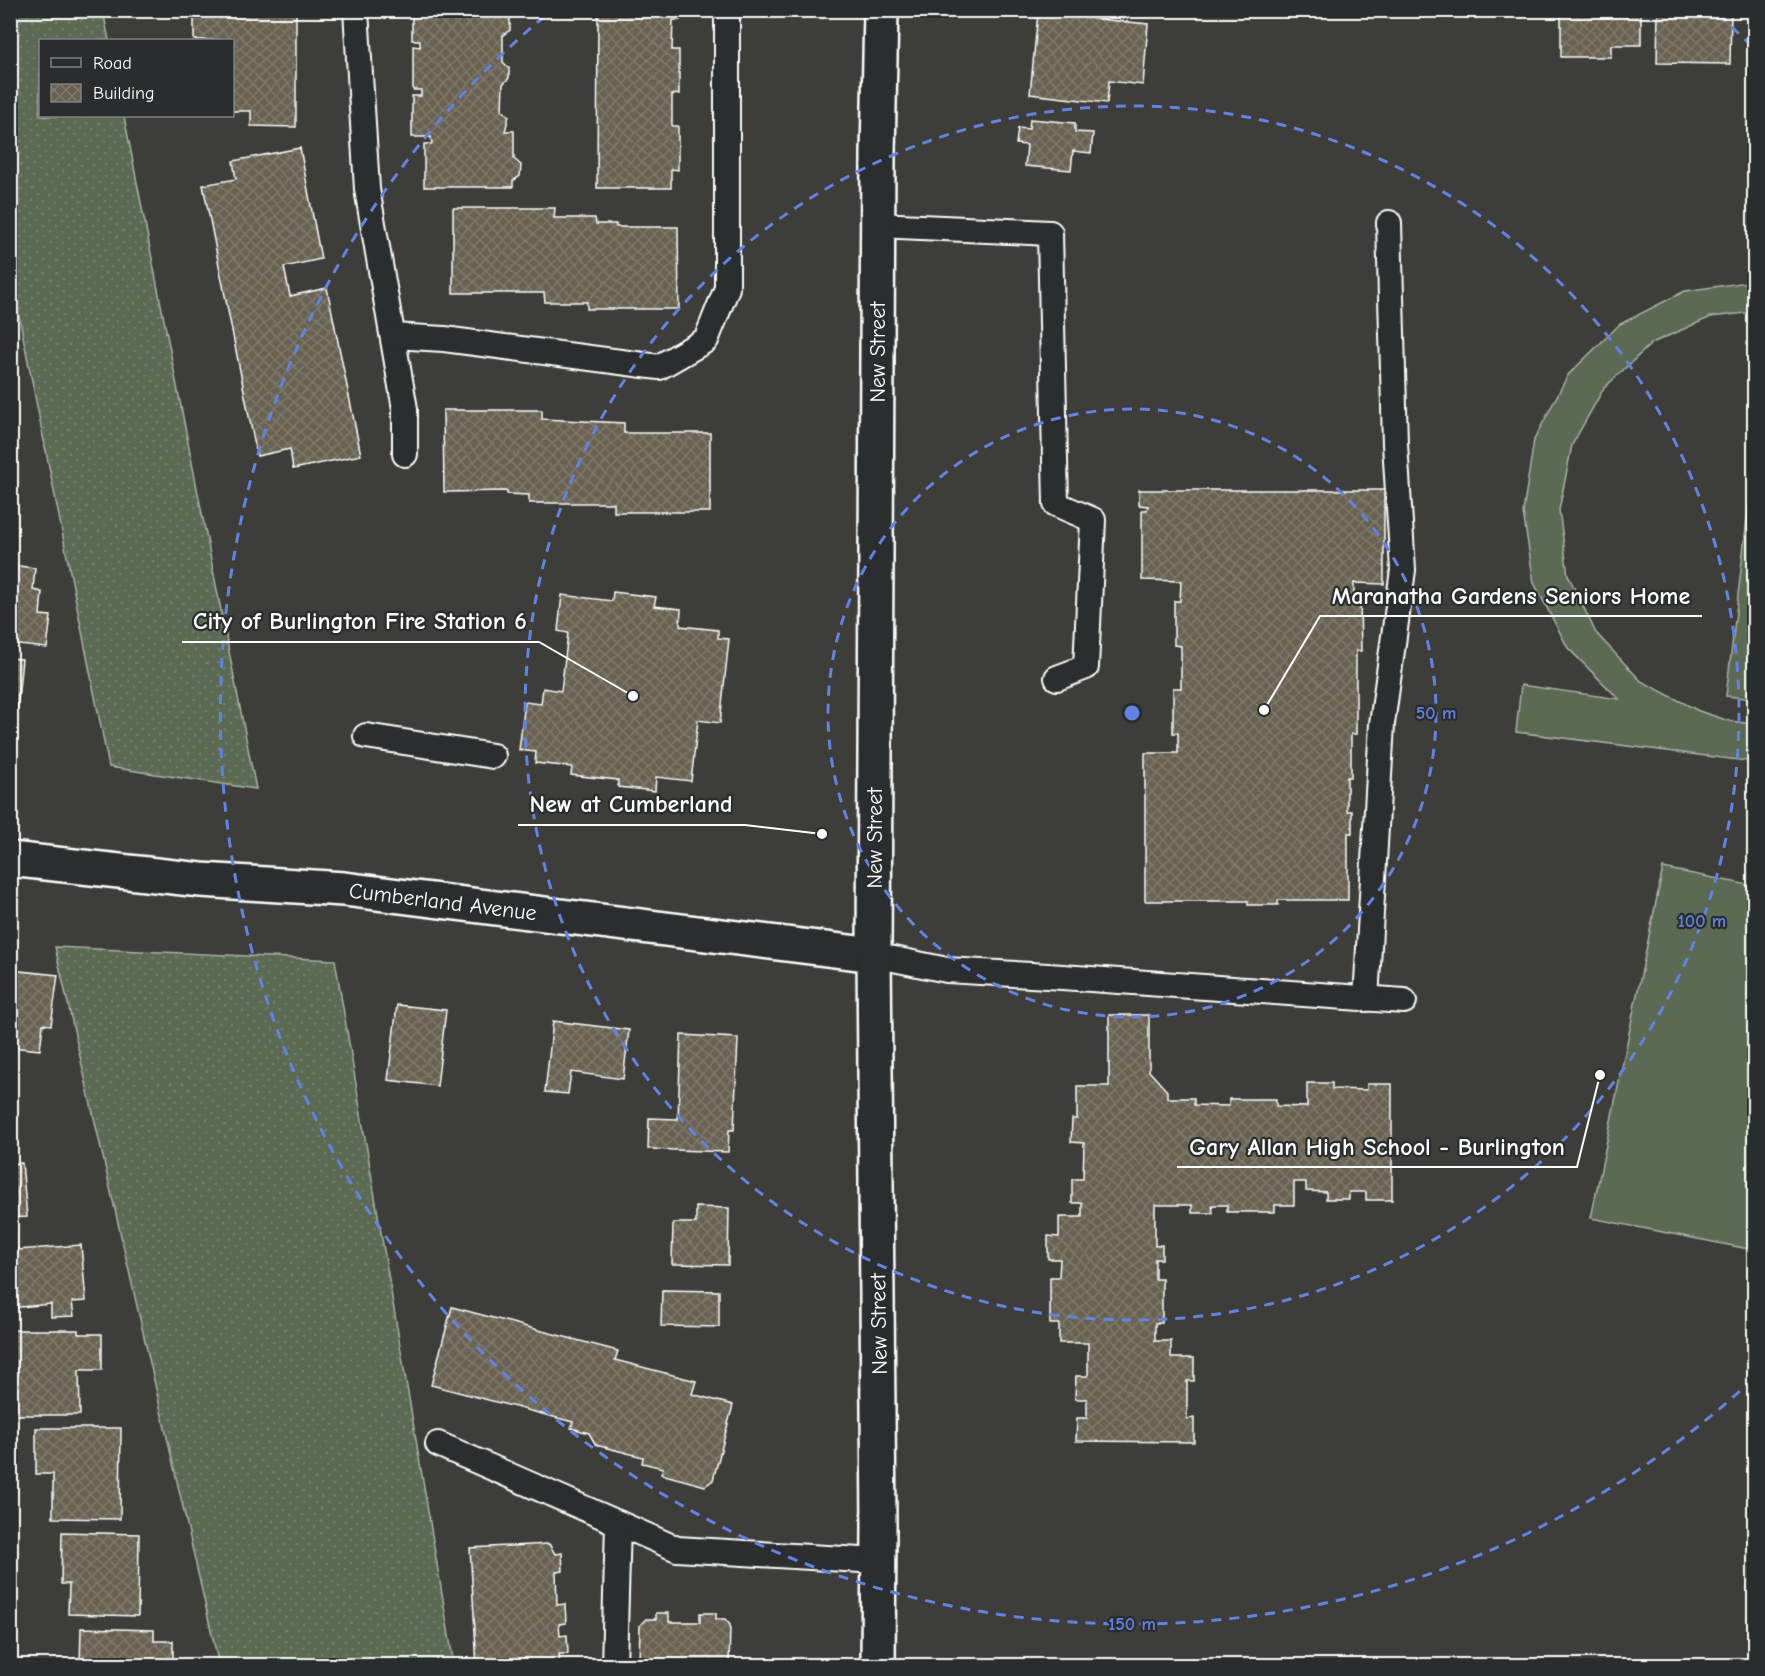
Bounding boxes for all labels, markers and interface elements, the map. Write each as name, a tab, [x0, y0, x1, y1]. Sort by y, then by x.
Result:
legend	[39, 39, 234, 117]
text: Road	[93, 53, 132, 74]
text: Building	[93, 83, 155, 104]
street label: New Street	[865, 301, 891, 403]
callout: Maranatha Gardens Seniors Home	[1320, 574, 1702, 616]
text: Maranatha Gardens Seniors Home	[1332, 582, 1690, 610]
callout: City of Burlington Fire Station 6	[182, 600, 539, 642]
text: City of Burlington Fire Station 6	[193, 607, 527, 635]
centre of rings	[1122, 703, 1142, 723]
text: 50 m	[1416, 703, 1456, 724]
callout: New at Cumberland	[518, 783, 745, 825]
street label: New Street	[862, 787, 888, 889]
text: New at Cumberland	[530, 790, 732, 818]
street label: Cumberland Avenue	[348, 878, 538, 926]
text: 100 m	[1678, 911, 1726, 932]
callout: Gary Allan High School - Burlington	[1177, 1125, 1577, 1167]
text: Gary Allan High School - Burlington	[1189, 1133, 1565, 1161]
street label: New Street	[865, 1273, 893, 1375]
text: 150 m	[1108, 1614, 1156, 1635]

